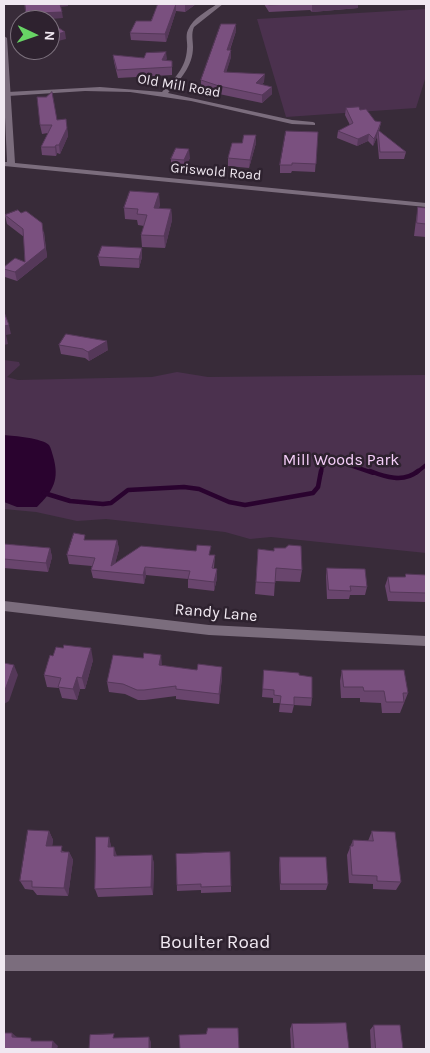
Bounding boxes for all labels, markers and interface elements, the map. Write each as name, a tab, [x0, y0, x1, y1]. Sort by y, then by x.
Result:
north arrow	[10, 10, 60, 60]
text: N	[41, 30, 58, 41]
street label: Old Mill Road	[136, 70, 222, 102]
street label: Griswold Road	[170, 160, 262, 184]
park label: Mill Woods Park	[283, 450, 399, 470]
street label: Randy Lane	[174, 600, 258, 626]
street label: Boulter Road	[159, 932, 271, 954]

